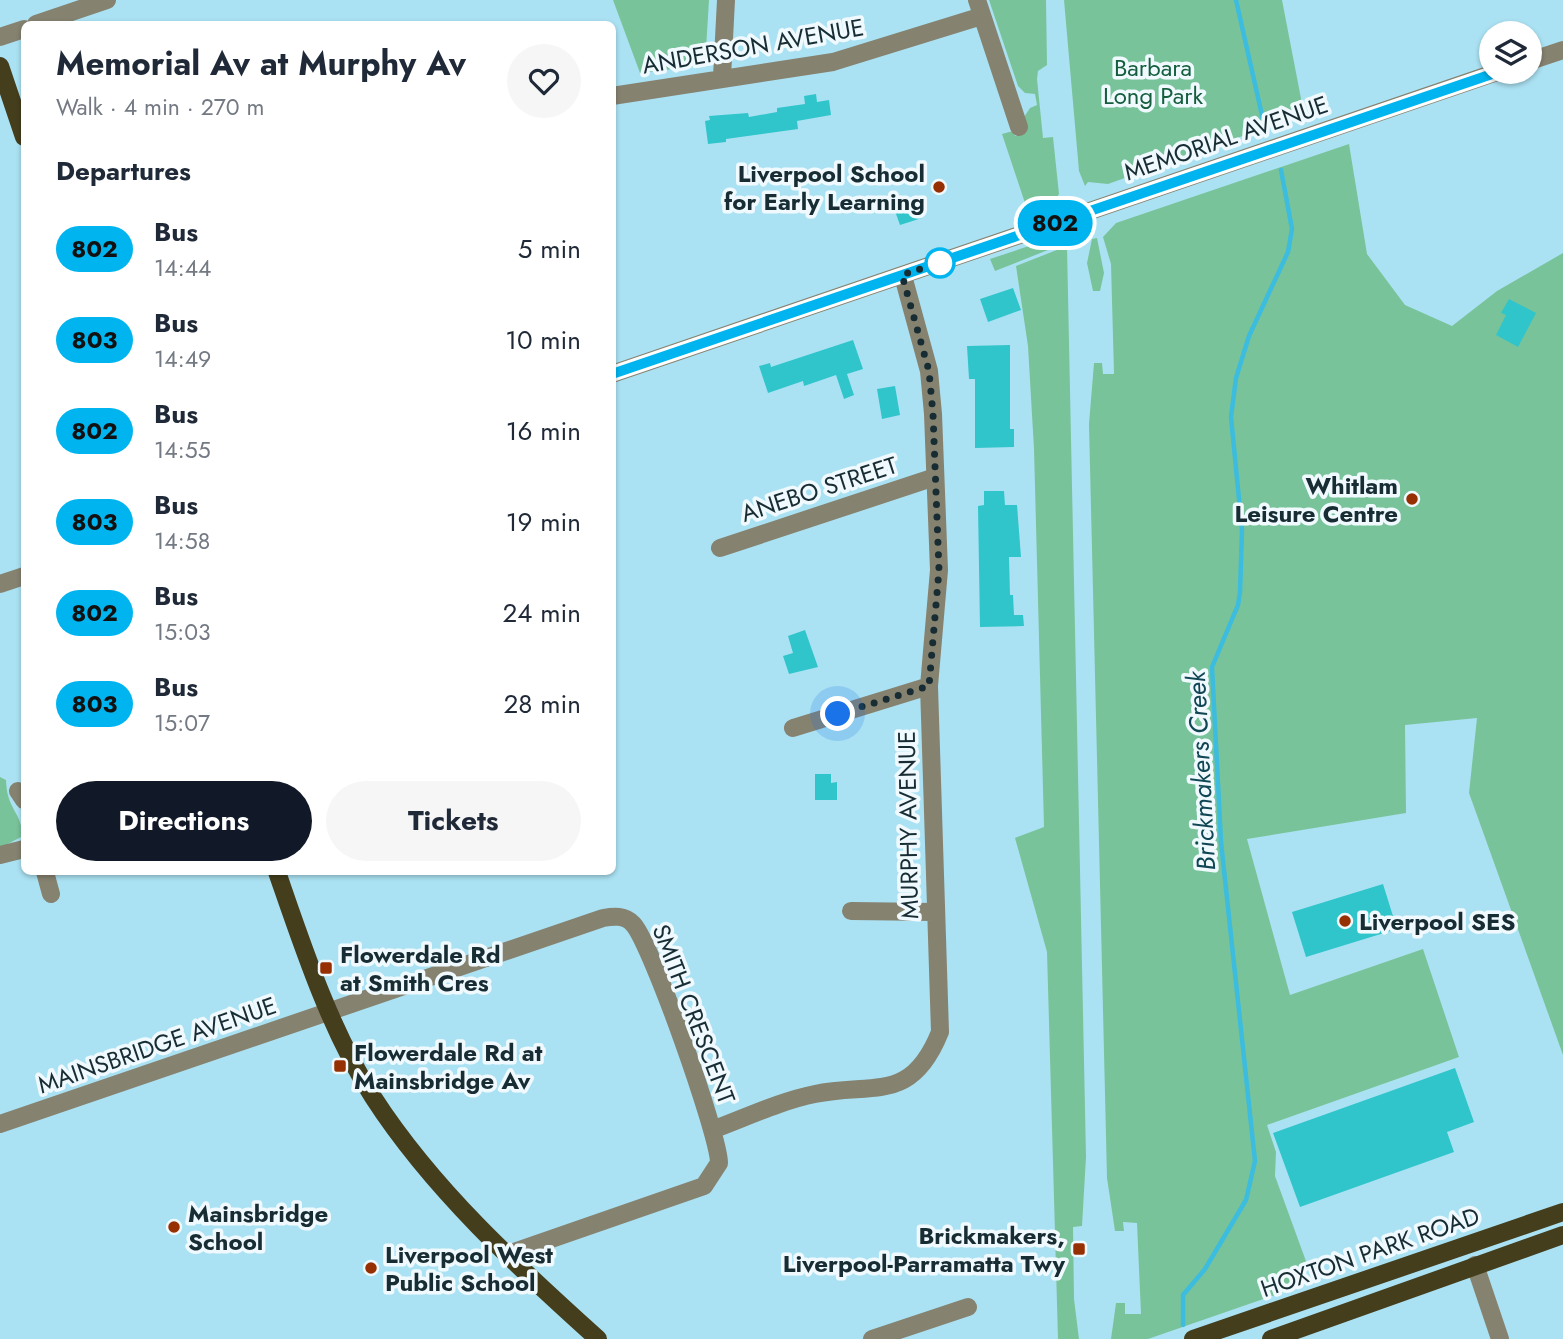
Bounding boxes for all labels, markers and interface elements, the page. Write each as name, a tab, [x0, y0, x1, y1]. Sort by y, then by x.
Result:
street label: ANDERSON AVENUE	[639, 9, 867, 83]
map controls	[1479, 21, 1542, 84]
button: layers	[1479, 21, 1542, 84]
text: Memorial Av at Murphy Av	[56, 40, 466, 87]
button: heart	[507, 44, 581, 118]
park label: Barbara Long Park	[1103, 50, 1204, 113]
street label: MEMORIAL AVENUE	[1119, 87, 1333, 189]
text: Walk · 4 min · 270 m	[56, 90, 264, 124]
text: Departures	[56, 152, 191, 190]
place label: Liverpool School for Early Learning	[724, 156, 925, 219]
marker: Liverpool School for Early Learning	[931, 179, 947, 195]
line badge: 802	[1015, 200, 1095, 246]
text: 802	[1032, 205, 1078, 240]
text: Bus	[154, 213, 198, 251]
text: 5 min	[518, 230, 581, 268]
text: 802	[71, 231, 118, 266]
unlabelled marker	[925, 248, 955, 278]
text: 14:44	[154, 251, 211, 285]
text: Bus	[154, 304, 198, 342]
text: 10 min	[505, 321, 581, 359]
text: 803	[72, 322, 117, 357]
text: 14:49	[154, 342, 211, 376]
text: Bus	[154, 395, 198, 433]
text: 16 min	[506, 412, 581, 450]
text: 802	[71, 413, 118, 448]
text: 14:55	[154, 433, 211, 467]
street label: ANEBO STREET	[736, 447, 902, 531]
place label: Whitlam Leisure Centre	[1234, 468, 1398, 531]
text: Bus	[154, 486, 198, 524]
marker: Whitlam Leisure Centre	[1404, 491, 1420, 507]
text: 19 min	[506, 503, 581, 541]
text: 803	[72, 504, 117, 539]
text: 14:58	[154, 524, 210, 558]
text: Bus	[154, 577, 198, 615]
text: 24 min	[503, 594, 581, 632]
text: 802	[71, 595, 118, 630]
text: 15:03	[154, 615, 211, 649]
text: Bus	[154, 668, 198, 706]
water label: Brickmakers Creek	[1177, 668, 1225, 872]
text: 28 min	[504, 685, 581, 723]
text: 803	[72, 686, 117, 721]
your location	[820, 696, 855, 731]
text: 15:07	[154, 706, 210, 740]
street label: MURPHY AVENUE	[889, 731, 927, 919]
button: Directions	[56, 781, 312, 861]
button: Tickets	[326, 781, 581, 861]
place label: Liverpool SES	[1359, 904, 1515, 939]
marker: Liverpool SES	[1337, 913, 1353, 929]
street label: SMITH CRESCENT	[644, 919, 744, 1109]
place label: Flowerdale Rd at Smith Cres	[340, 937, 501, 1000]
marker: Flowerdale Rd at Smith Cres	[318, 960, 334, 976]
street label: MAINSBRIDGE AVENUE	[33, 988, 281, 1102]
place label: Flowerdale Rd at Mainsbridge Av	[354, 1035, 543, 1098]
marker: Flowerdale Rd at Mainsbridge Av	[332, 1058, 348, 1074]
place label: Mainsbridge School	[188, 1196, 328, 1259]
street label: HOXTON PARK ROAD	[1256, 1198, 1484, 1306]
place label: Brickmakers, Liverpool-Parramatta Twy	[783, 1218, 1065, 1281]
marker: Mainsbridge School	[166, 1219, 182, 1235]
place label: Liverpool West Public School	[385, 1237, 553, 1300]
marker: Brickmakers, Liverpool-Parramatta Twy	[1071, 1241, 1087, 1257]
marker: Liverpool West Public School	[363, 1260, 379, 1276]

